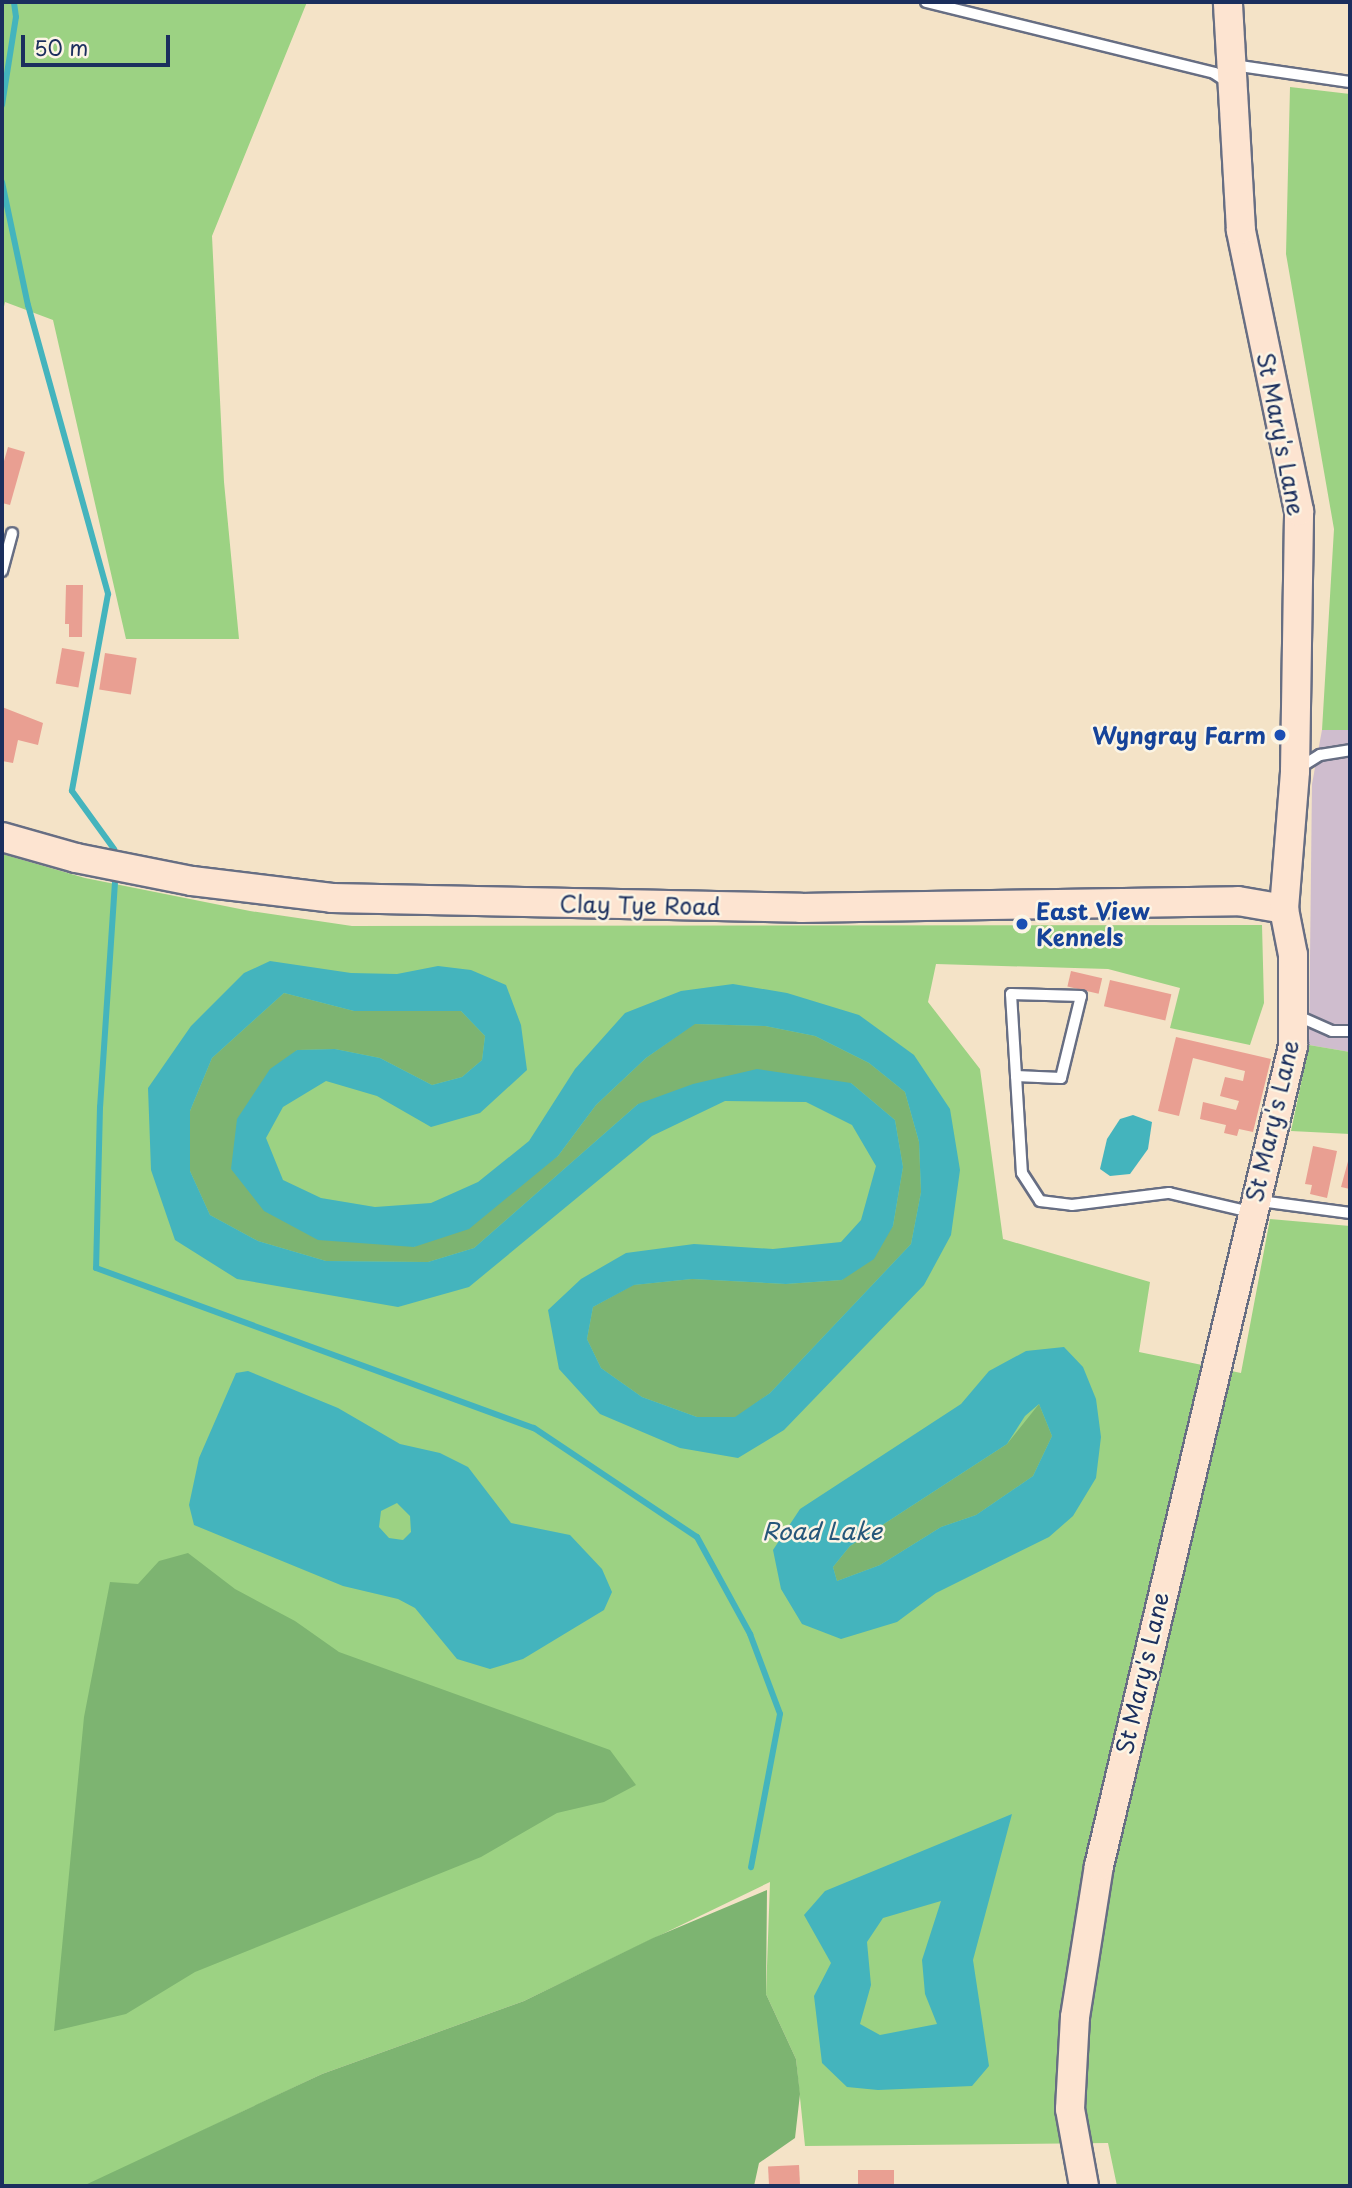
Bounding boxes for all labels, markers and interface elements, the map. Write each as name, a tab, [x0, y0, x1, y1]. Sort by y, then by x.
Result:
scale bar	[24, 21, 173, 65]
text: 50 m	[34, 31, 88, 63]
street label: St Mary's Lane	[1252, 350, 1310, 518]
place label: Wyngray Farm	[1092, 721, 1266, 749]
marker: Wyngray Farm	[1272, 727, 1288, 743]
street label: Clay Tye Road	[559, 890, 721, 920]
place label: East View Kennels	[1036, 897, 1149, 951]
marker: East View Kennels	[1014, 916, 1030, 932]
street label: St Mary's Lane	[1240, 1037, 1304, 1205]
water label: Road Lake	[762, 1517, 882, 1545]
street label: St Mary's Lane	[1110, 1589, 1174, 1757]

